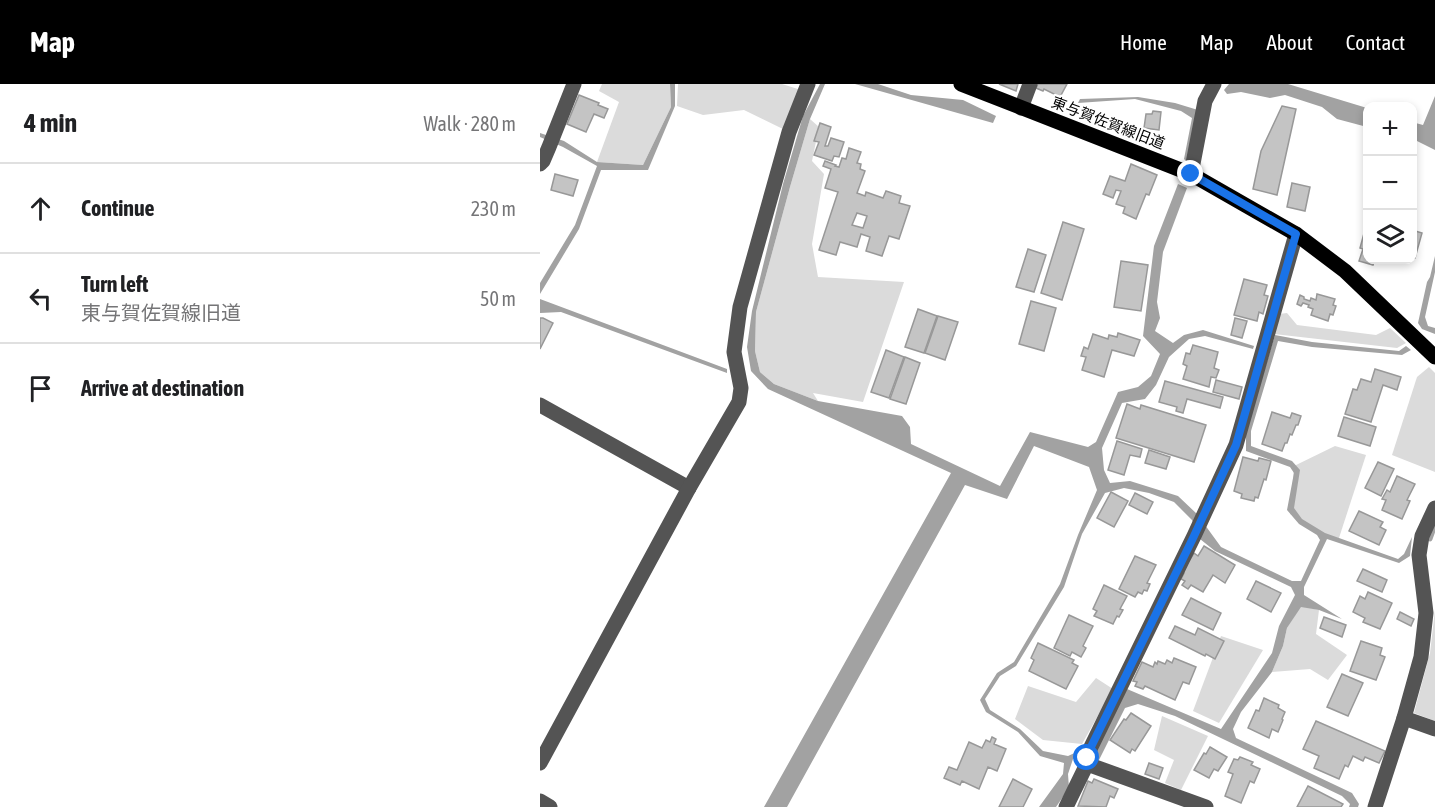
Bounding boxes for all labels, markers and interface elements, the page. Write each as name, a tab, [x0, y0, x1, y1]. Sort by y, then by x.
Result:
text: Map	[30, 26, 75, 58]
text: Home	[1120, 30, 1167, 54]
text: Map	[1200, 30, 1234, 54]
text: About	[1267, 30, 1313, 54]
text: Contact	[1346, 30, 1405, 54]
street label: 東与賀佐賀線旧道	[1049, 93, 1167, 152]
map controls	[1363, 102, 1417, 264]
button: +	[1363, 102, 1417, 156]
text: 4 min	[24, 108, 77, 138]
text: Walk · 280 m	[424, 112, 516, 135]
button: −	[1363, 156, 1417, 210]
route end	[1177, 160, 1203, 186]
icon: ahead	[24, 192, 57, 225]
text: Continue	[81, 195, 155, 221]
text: 230 m	[471, 197, 516, 220]
button: layers	[1363, 210, 1417, 264]
text: Turn left	[81, 271, 148, 297]
icon: left	[24, 282, 57, 315]
text: 50 m	[480, 287, 516, 310]
text: 東与賀佐賀線旧道	[81, 301, 241, 324]
icon: arrive	[24, 372, 57, 405]
text: Arrive at destination	[81, 375, 244, 401]
route start	[1073, 744, 1099, 770]

